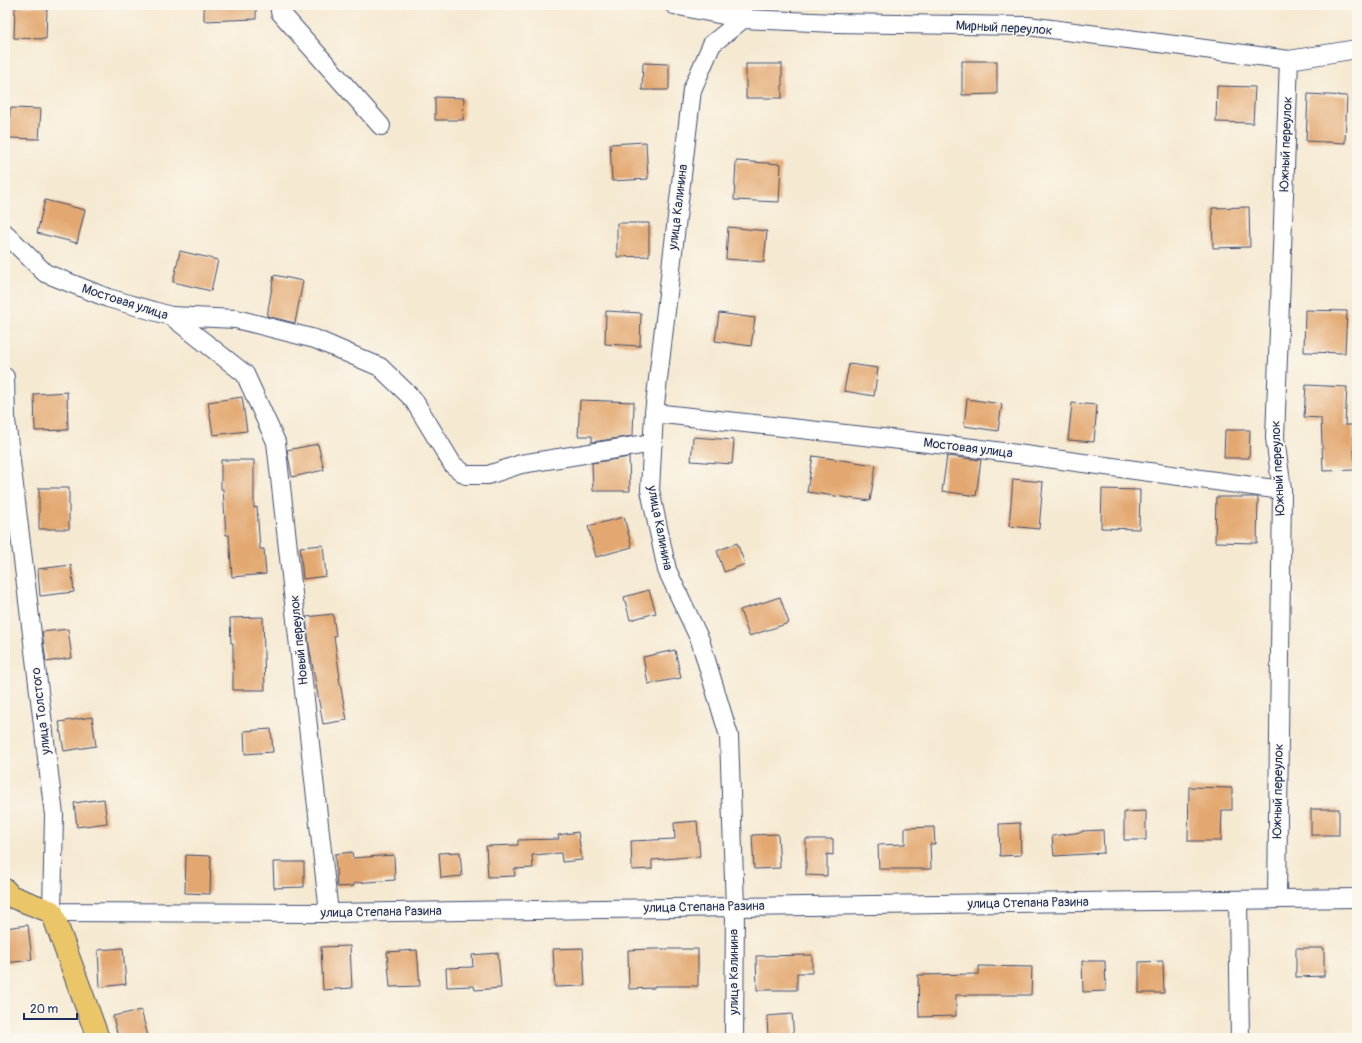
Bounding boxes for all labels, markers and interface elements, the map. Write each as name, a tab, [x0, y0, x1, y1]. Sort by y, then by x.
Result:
street label: Мирный переулок	[955, 17, 1053, 39]
street label: Южный переулок	[1276, 96, 1296, 192]
street label: улица Калинина	[665, 163, 691, 252]
street label: Мостовая улица	[80, 280, 170, 324]
street label: Южный переулок	[1268, 420, 1288, 516]
street label: Мостовая улица	[922, 435, 1014, 461]
street label: улица Калинина	[644, 483, 676, 572]
street label: Новый переулок	[286, 594, 312, 686]
street label: улица Толстого	[28, 667, 54, 756]
street label: Южный переулок	[1269, 743, 1287, 839]
street label: улица Степана Разина	[966, 894, 1089, 912]
street label: улица Степана Разина	[642, 898, 765, 916]
street label: улица Степана Разина	[319, 903, 442, 921]
street label: улица Калинина	[726, 929, 742, 1016]
scale bar	[24, 995, 77, 1021]
text: 20 m	[30, 1002, 59, 1017]

